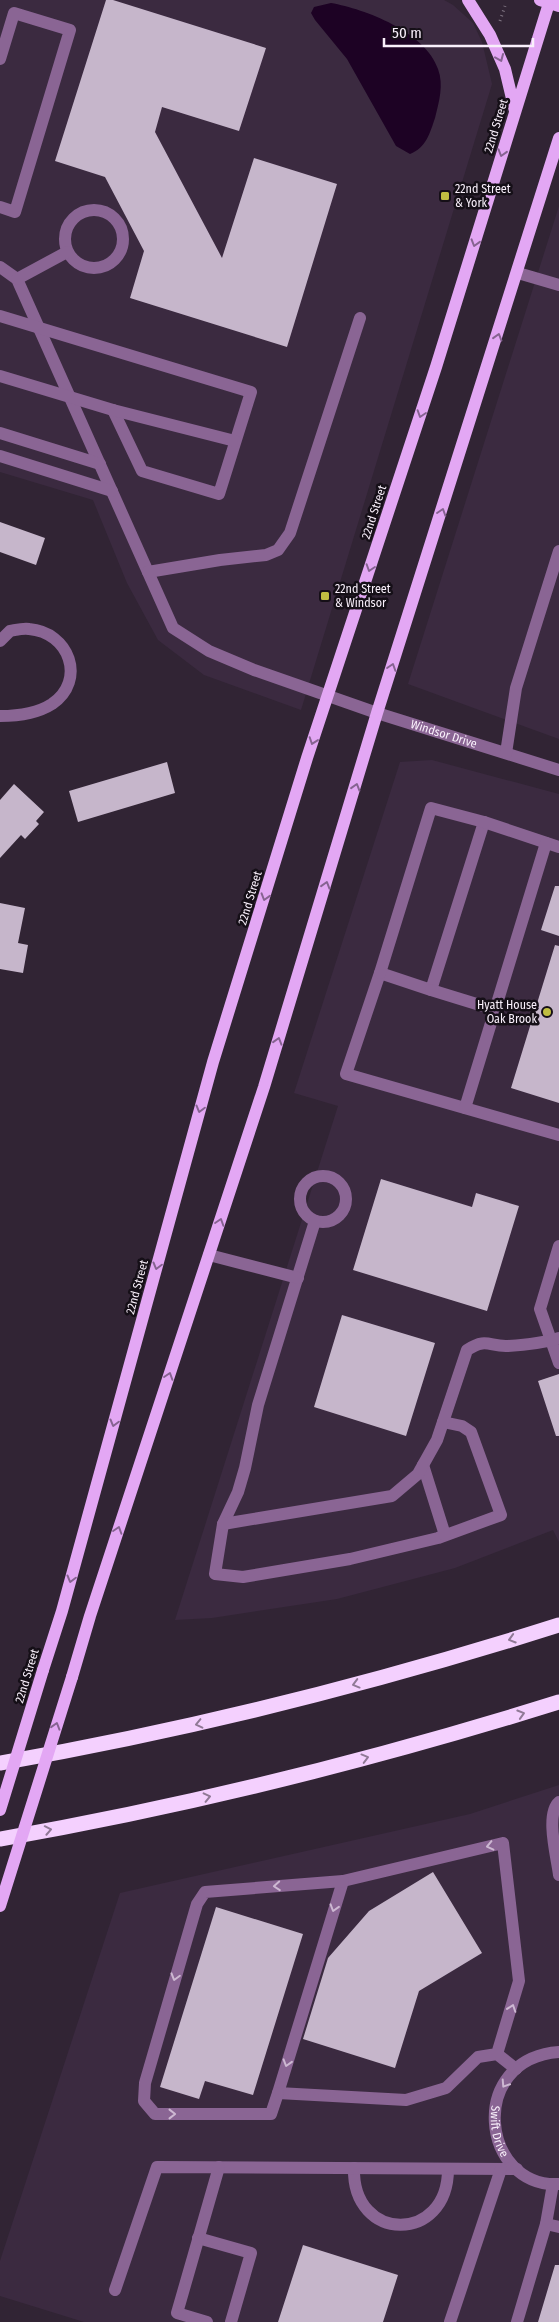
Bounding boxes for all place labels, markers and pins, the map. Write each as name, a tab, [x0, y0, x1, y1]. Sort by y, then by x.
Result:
place label: 22nd Street & York	[455, 182, 511, 210]
marker: 22nd Street & York	[439, 190, 451, 202]
place label: 22nd Street & Windsor	[335, 582, 391, 610]
marker: 22nd Street & Windsor	[319, 590, 331, 602]
place label: Hyatt House Oak Brook	[477, 998, 537, 1026]
marker: Hyatt House Oak Brook	[541, 1006, 553, 1018]

